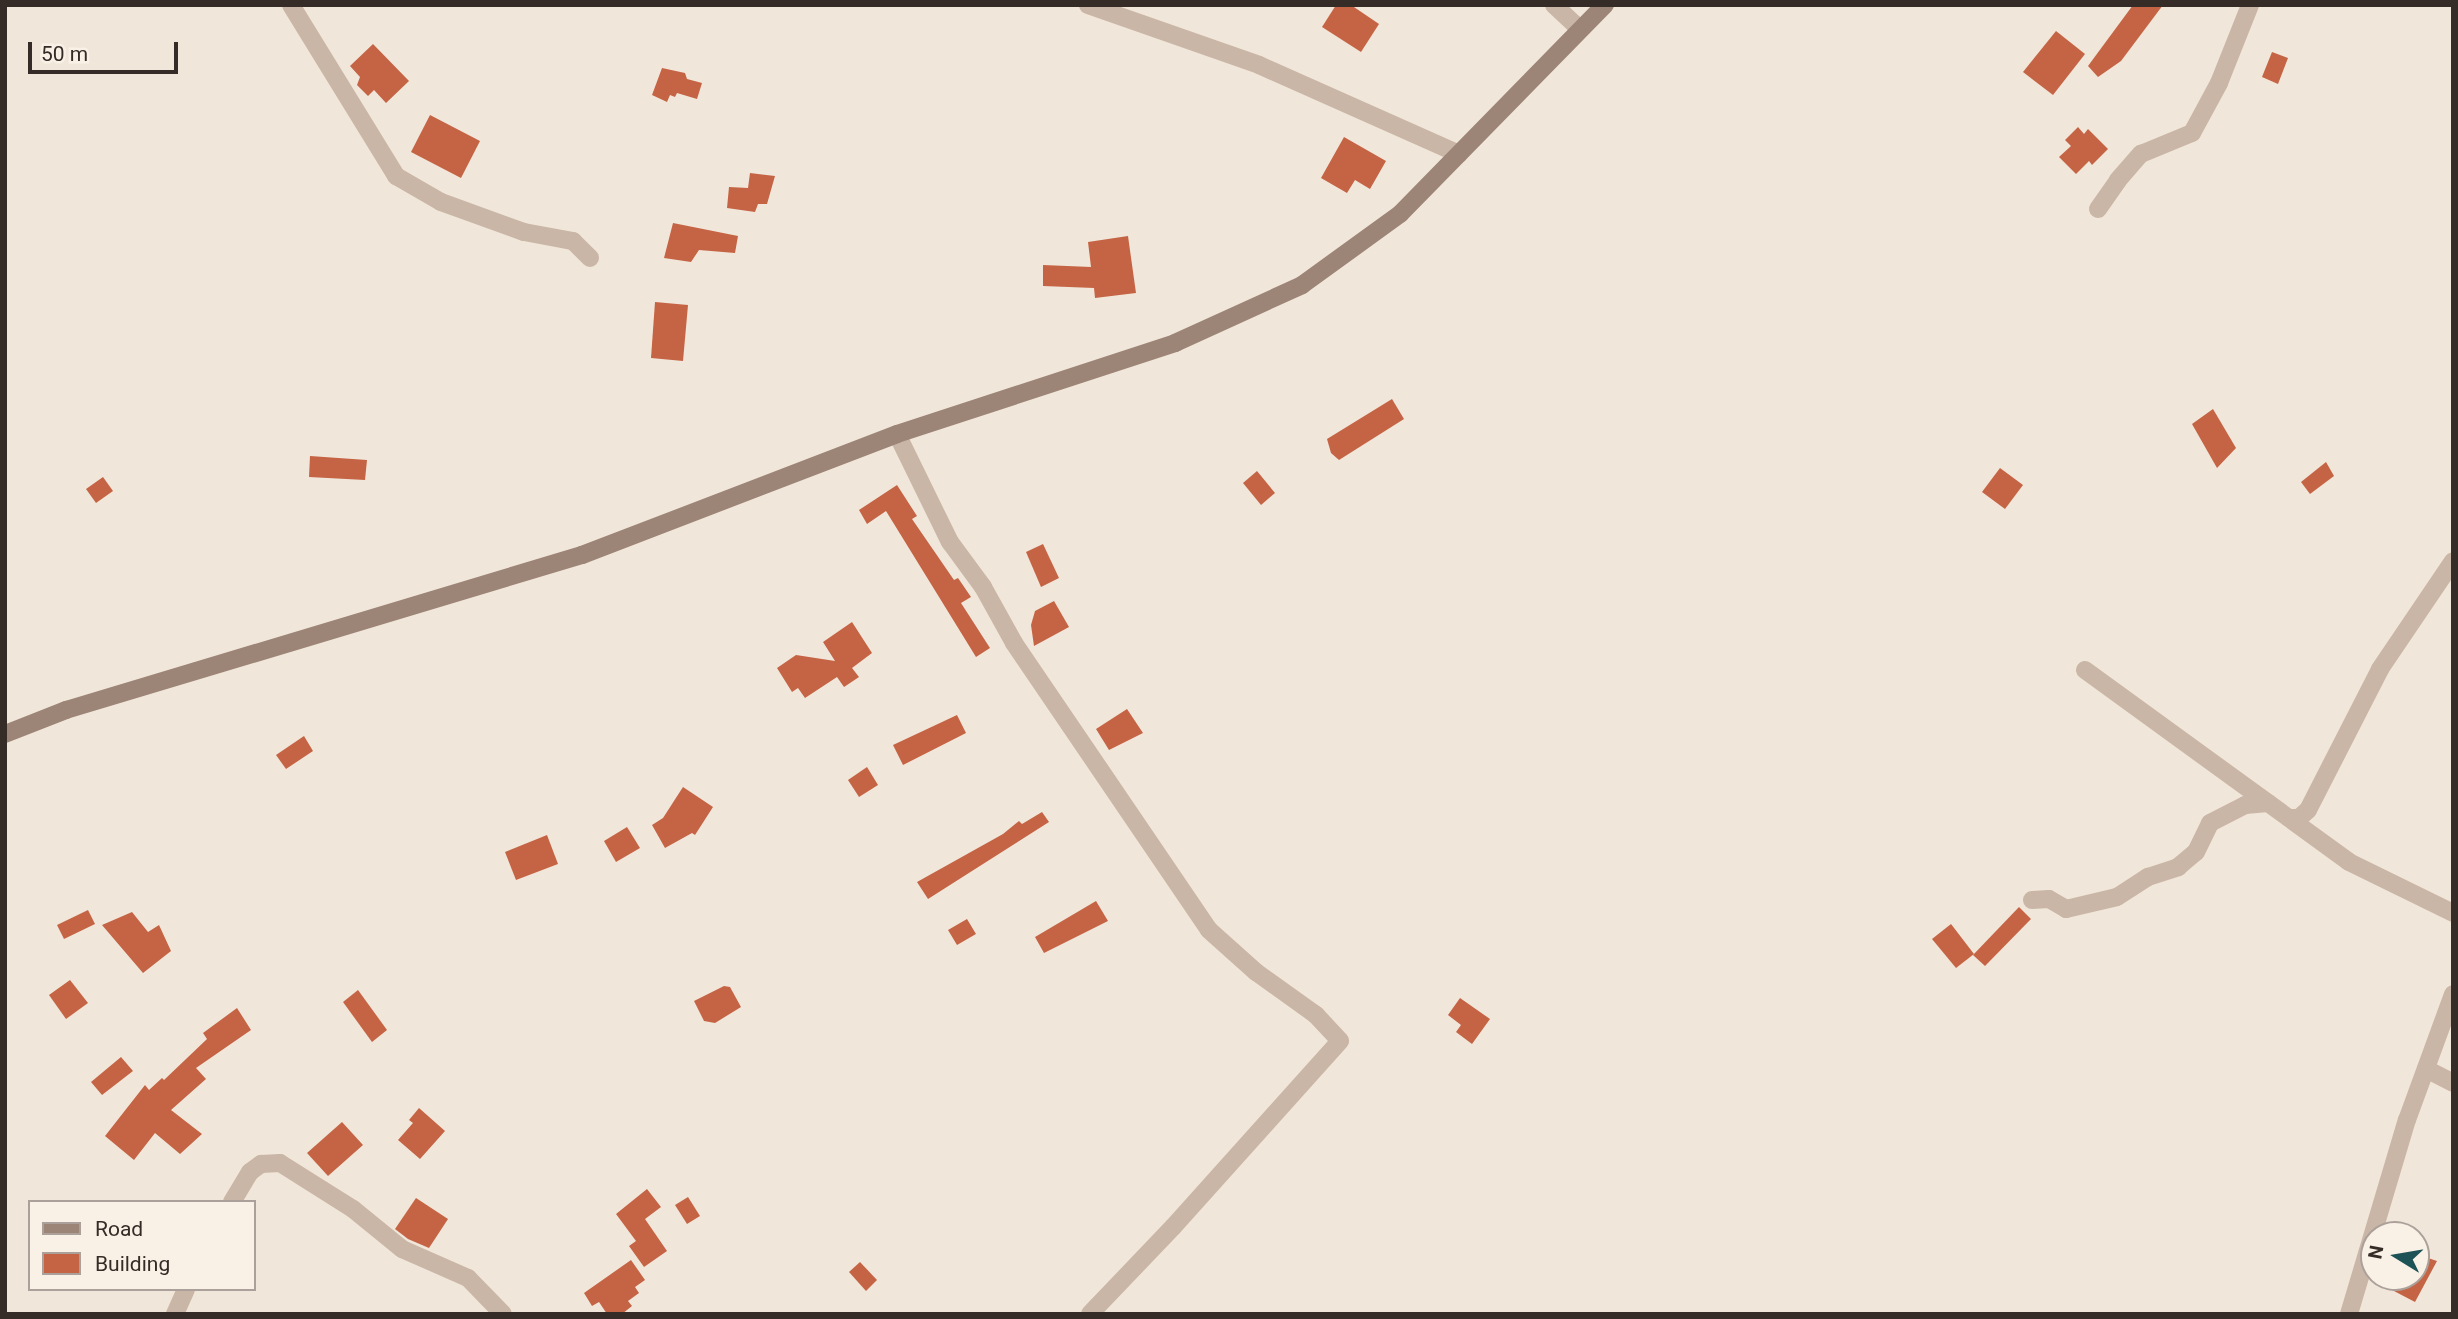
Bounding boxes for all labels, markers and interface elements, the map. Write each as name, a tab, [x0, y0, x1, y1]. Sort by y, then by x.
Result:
scale bar	[32, 28, 182, 72]
text: 50 m	[41, 42, 88, 66]
legend	[28, 1200, 256, 1291]
text: Road	[95, 1217, 143, 1241]
north arrow	[2360, 1221, 2430, 1291]
text: N	[2363, 1244, 2388, 1261]
text: Building	[95, 1252, 170, 1276]

